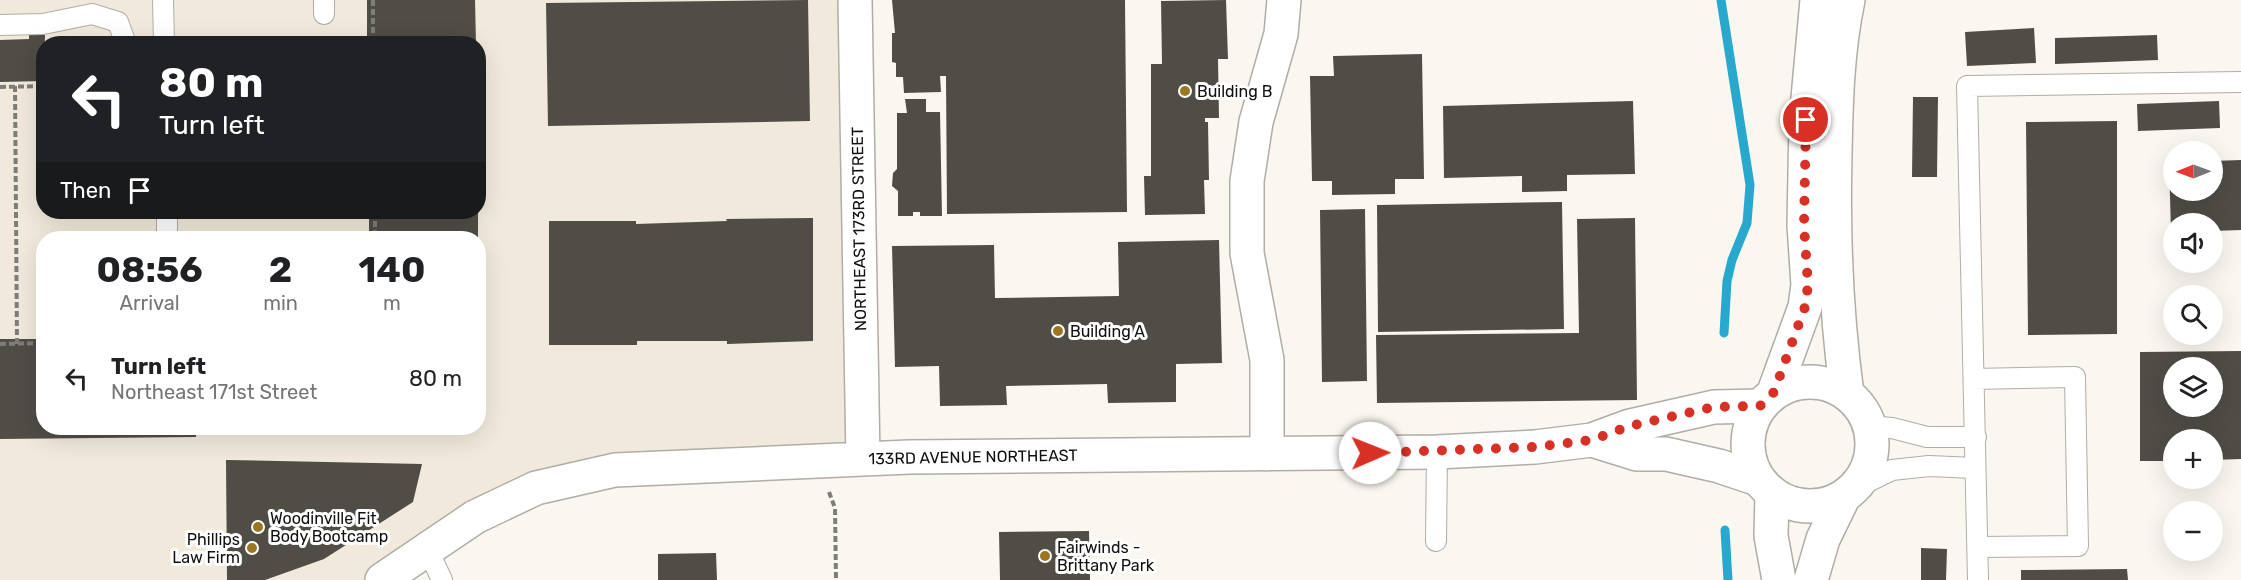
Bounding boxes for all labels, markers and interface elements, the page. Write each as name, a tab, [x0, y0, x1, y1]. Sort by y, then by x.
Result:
text: 80 m	[159, 58, 263, 108]
icon: left	[60, 60, 138, 138]
place label: Building B	[1197, 82, 1272, 101]
marker: Building B	[1178, 84, 1192, 98]
pin	[1780, 94, 1831, 145]
icon: arrive	[1789, 103, 1822, 136]
text: Turn left	[159, 109, 264, 141]
street label: NORTHEAST 173RD STREET	[848, 127, 870, 331]
north arrow	[2163, 141, 2223, 201]
map controls	[2163, 141, 2223, 561]
icon: arrive	[123, 174, 156, 207]
text: Then	[60, 177, 111, 204]
button: sound	[2163, 213, 2223, 273]
text: 08:56	[97, 248, 203, 291]
text: 2	[269, 248, 292, 291]
text: 140	[358, 248, 425, 291]
button: search	[2163, 285, 2223, 345]
text: Arrival	[120, 291, 180, 315]
text: min	[263, 291, 298, 315]
text: m	[383, 291, 401, 315]
place label: Building A	[1070, 322, 1145, 341]
marker: Building A	[1051, 324, 1065, 338]
text: Turn left	[111, 353, 206, 380]
button: layers	[2163, 357, 2223, 417]
icon: left	[60, 362, 93, 395]
text: 80 m	[409, 365, 462, 392]
text: Northeast 171st Street	[111, 380, 317, 404]
position arrow	[1338, 421, 1402, 485]
button: +	[2163, 429, 2223, 489]
street label: 133RD AVENUE NORTHEAST	[868, 446, 1078, 468]
button: −	[2163, 501, 2223, 561]
place label: Woodinville Fit Body Bootcamp	[270, 509, 388, 546]
marker: Woodinville Fit Body Bootcamp	[251, 520, 265, 534]
place label: Phillips Law Firm	[172, 530, 240, 567]
place label: Fairwinds - Brittany Park	[1057, 538, 1155, 575]
marker: Phillips Law Firm	[245, 541, 259, 555]
marker: Fairwinds - Brittany Park	[1038, 549, 1052, 563]

